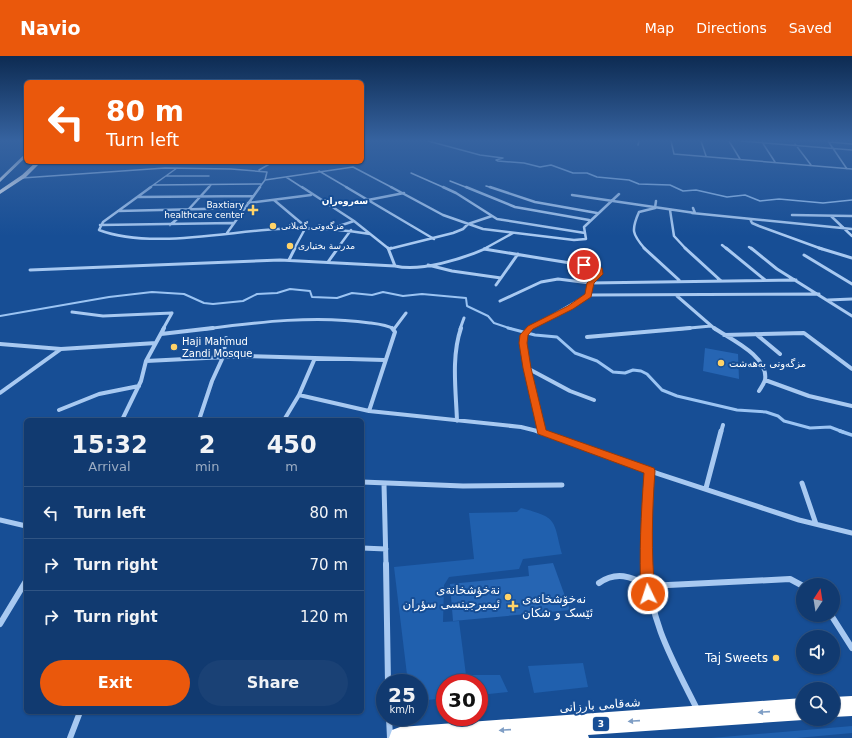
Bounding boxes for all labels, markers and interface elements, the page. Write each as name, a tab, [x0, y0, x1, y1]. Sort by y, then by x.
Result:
text: Navio	[20, 17, 81, 39]
text: Map	[645, 20, 674, 36]
text: Directions	[696, 20, 767, 36]
text: Saved	[789, 20, 832, 36]
text: 80 m	[106, 95, 184, 128]
icon: left	[40, 96, 92, 148]
text: Turn left	[106, 129, 179, 150]
district label: سەروەران	[322, 196, 368, 207]
place label: Baxtiary healthcare center	[164, 200, 245, 220]
marker: Baxtiary healthcare center	[247, 204, 259, 216]
place label: مزگەوتی گەیلانی	[281, 220, 344, 231]
marker: مزگەوتی گەیلانی	[268, 221, 278, 231]
marker: مدرسة بختيارى	[285, 241, 295, 251]
place label: مدرسة بختيارى	[298, 241, 355, 251]
pin	[567, 248, 601, 282]
icon: arrive	[573, 254, 595, 276]
place label: Haji Mahmud Zandi Mosque	[182, 336, 252, 359]
marker: Haji Mahmud Zandi Mosque	[169, 342, 179, 352]
marker: مزگەوتی بەهەشت	[716, 358, 726, 368]
place label: مزگەوتی بەهەشت	[729, 358, 806, 370]
text: 15:32	[71, 431, 148, 459]
text: 2	[199, 431, 215, 459]
text: 450	[267, 431, 317, 459]
text: Arrival	[88, 459, 131, 474]
text: min	[195, 459, 219, 474]
text: m	[285, 459, 298, 474]
icon: left	[40, 502, 62, 524]
text: Turn left	[74, 504, 146, 522]
text: 80 m	[310, 504, 348, 522]
icon: right	[40, 554, 62, 576]
text: Turn right	[74, 556, 158, 574]
text: 70 m	[310, 556, 348, 574]
position arrow	[627, 573, 669, 615]
north arrow	[796, 578, 840, 622]
map controls	[796, 578, 840, 726]
place label: نةخؤشخانةى ئیميرجينسى سؤران	[402, 583, 500, 612]
marker: نةخؤشخانةى ئیميرجينسى سؤران	[503, 592, 513, 602]
place label: نەخۆشخانەی ئێسک و شکان	[522, 592, 593, 621]
marker: نەخۆشخانەی ئێسک و شکان	[507, 600, 519, 612]
icon: right	[40, 606, 62, 628]
text: Turn right	[74, 608, 158, 626]
text: 120 m	[300, 608, 348, 626]
button: sound	[796, 630, 840, 674]
place label: Taj Sweets	[704, 651, 768, 665]
marker: Taj Sweets	[771, 653, 781, 663]
button: Exit	[40, 660, 190, 706]
button: Share	[198, 660, 348, 706]
speed limit sign: 30	[436, 674, 488, 726]
button: search	[796, 682, 840, 726]
text: 25	[388, 683, 416, 707]
street label: شەقامی بارزانی	[559, 695, 641, 716]
text: km/h	[389, 704, 415, 715]
one-way arrow	[758, 709, 770, 716]
road number: 3	[593, 717, 609, 731]
one-way arrow	[628, 718, 640, 725]
one-way arrow	[499, 727, 511, 734]

